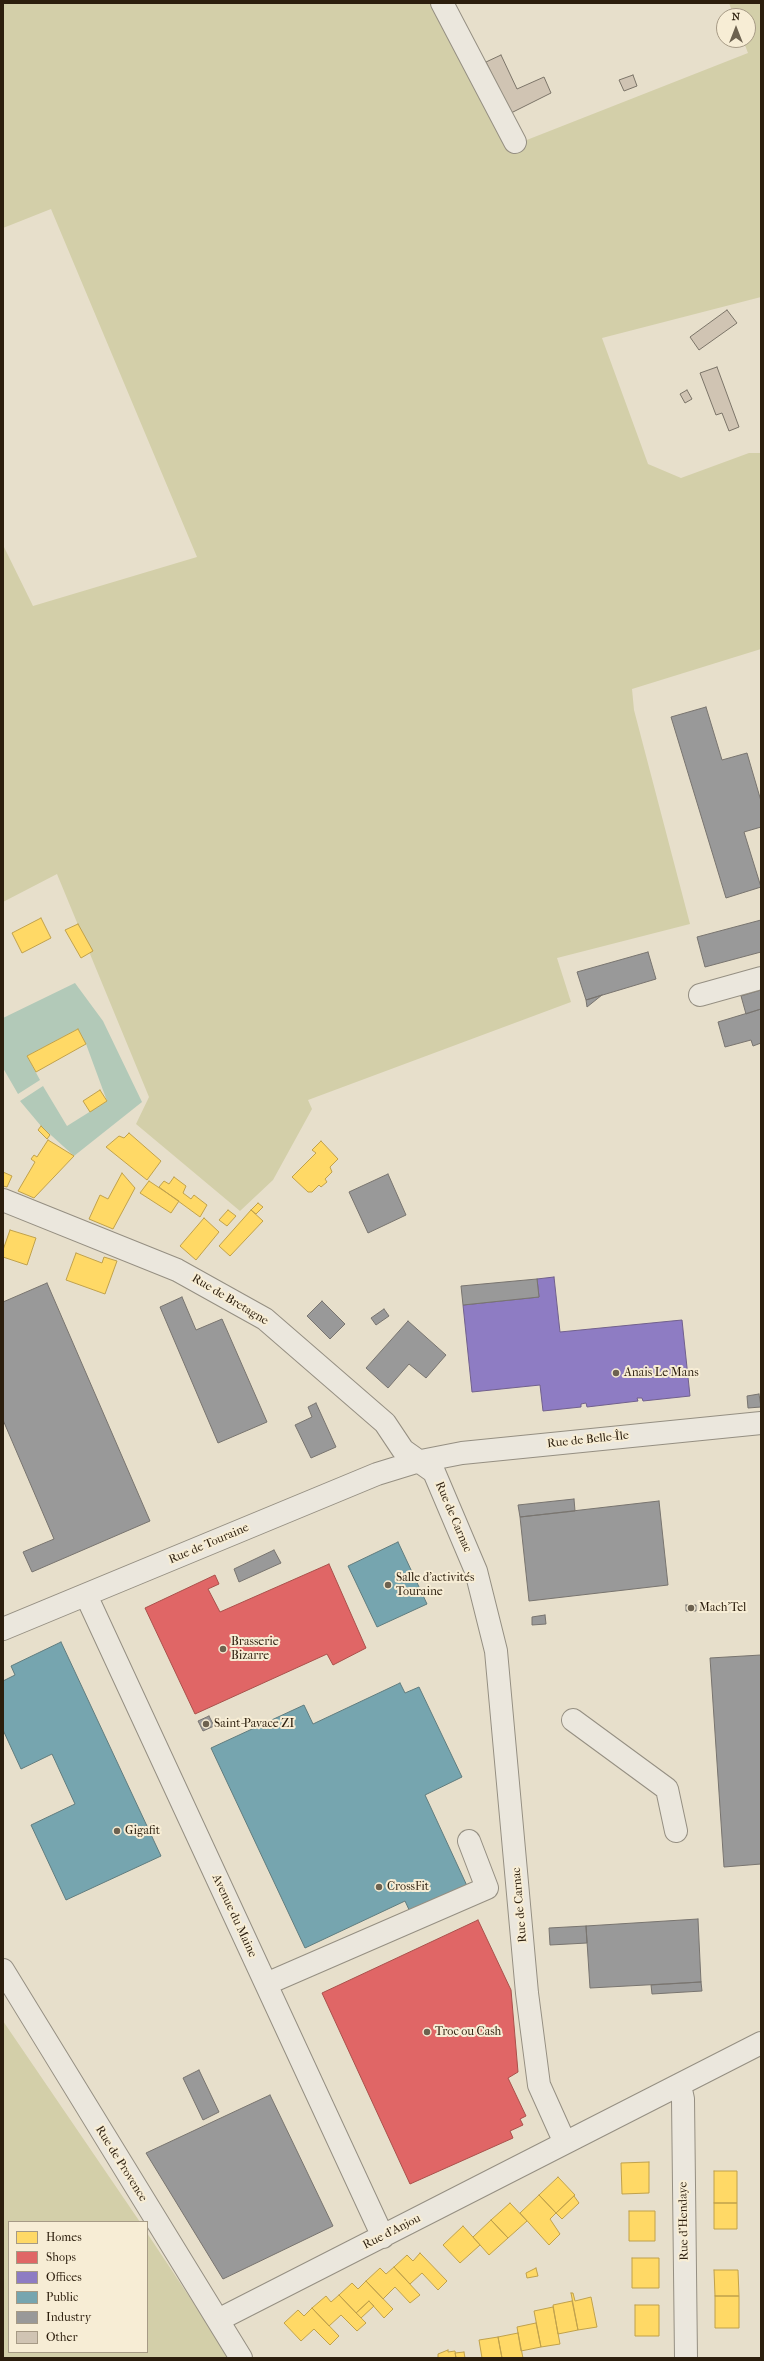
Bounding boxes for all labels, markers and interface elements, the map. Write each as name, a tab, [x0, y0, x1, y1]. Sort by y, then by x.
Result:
north arrow	[716, 8, 756, 48]
text: N	[732, 10, 740, 23]
street label: Rue de Bretagne	[189, 1271, 271, 1329]
place label: Anais Le Mans	[624, 1366, 699, 1380]
marker: Anais Le Mans	[611, 1368, 621, 1378]
street label: Rue de Belle-Île	[547, 1429, 629, 1451]
street label: Rue de Carnac	[432, 1480, 474, 1554]
street label: Rue de Touraine	[167, 1521, 251, 1567]
place label: Salle d'activités Touraine	[396, 1571, 474, 1599]
marker: Salle d'activités Touraine	[383, 1580, 393, 1590]
place label: Mach’Tel	[699, 1601, 746, 1615]
marker: Mach’Tel	[686, 1603, 696, 1613]
place label: Brasserie Bizarre	[231, 1635, 279, 1663]
marker: Brasserie Bizarre	[218, 1644, 228, 1654]
place label: Saint-Pavace ZI	[214, 1717, 294, 1731]
marker: Saint-Pavace ZI	[201, 1719, 211, 1729]
place label: Gigafit	[125, 1824, 160, 1838]
marker: Gigafit	[112, 1826, 122, 1836]
street label: Rue de Carnac	[510, 1867, 530, 1943]
street label: Avenue du Maine	[208, 1872, 260, 1960]
place label: CrossFit	[387, 1880, 429, 1894]
marker: CrossFit	[374, 1882, 384, 1892]
place label: Troc ou Cash	[435, 2025, 501, 2039]
marker: Troc ou Cash	[422, 2027, 432, 2037]
street label: Rue de Provence	[92, 2123, 150, 2205]
street label: Rue d'Hendaye	[676, 2181, 692, 2261]
street label: Rue d'Anjou	[361, 2211, 423, 2253]
legend	[8, 2221, 148, 2353]
text: Homes	[46, 2230, 82, 2244]
text: Shops	[46, 2250, 76, 2264]
text: Offices	[46, 2270, 82, 2284]
text: Public	[46, 2290, 78, 2304]
text: Industry	[46, 2310, 91, 2324]
text: Other	[46, 2330, 78, 2344]

